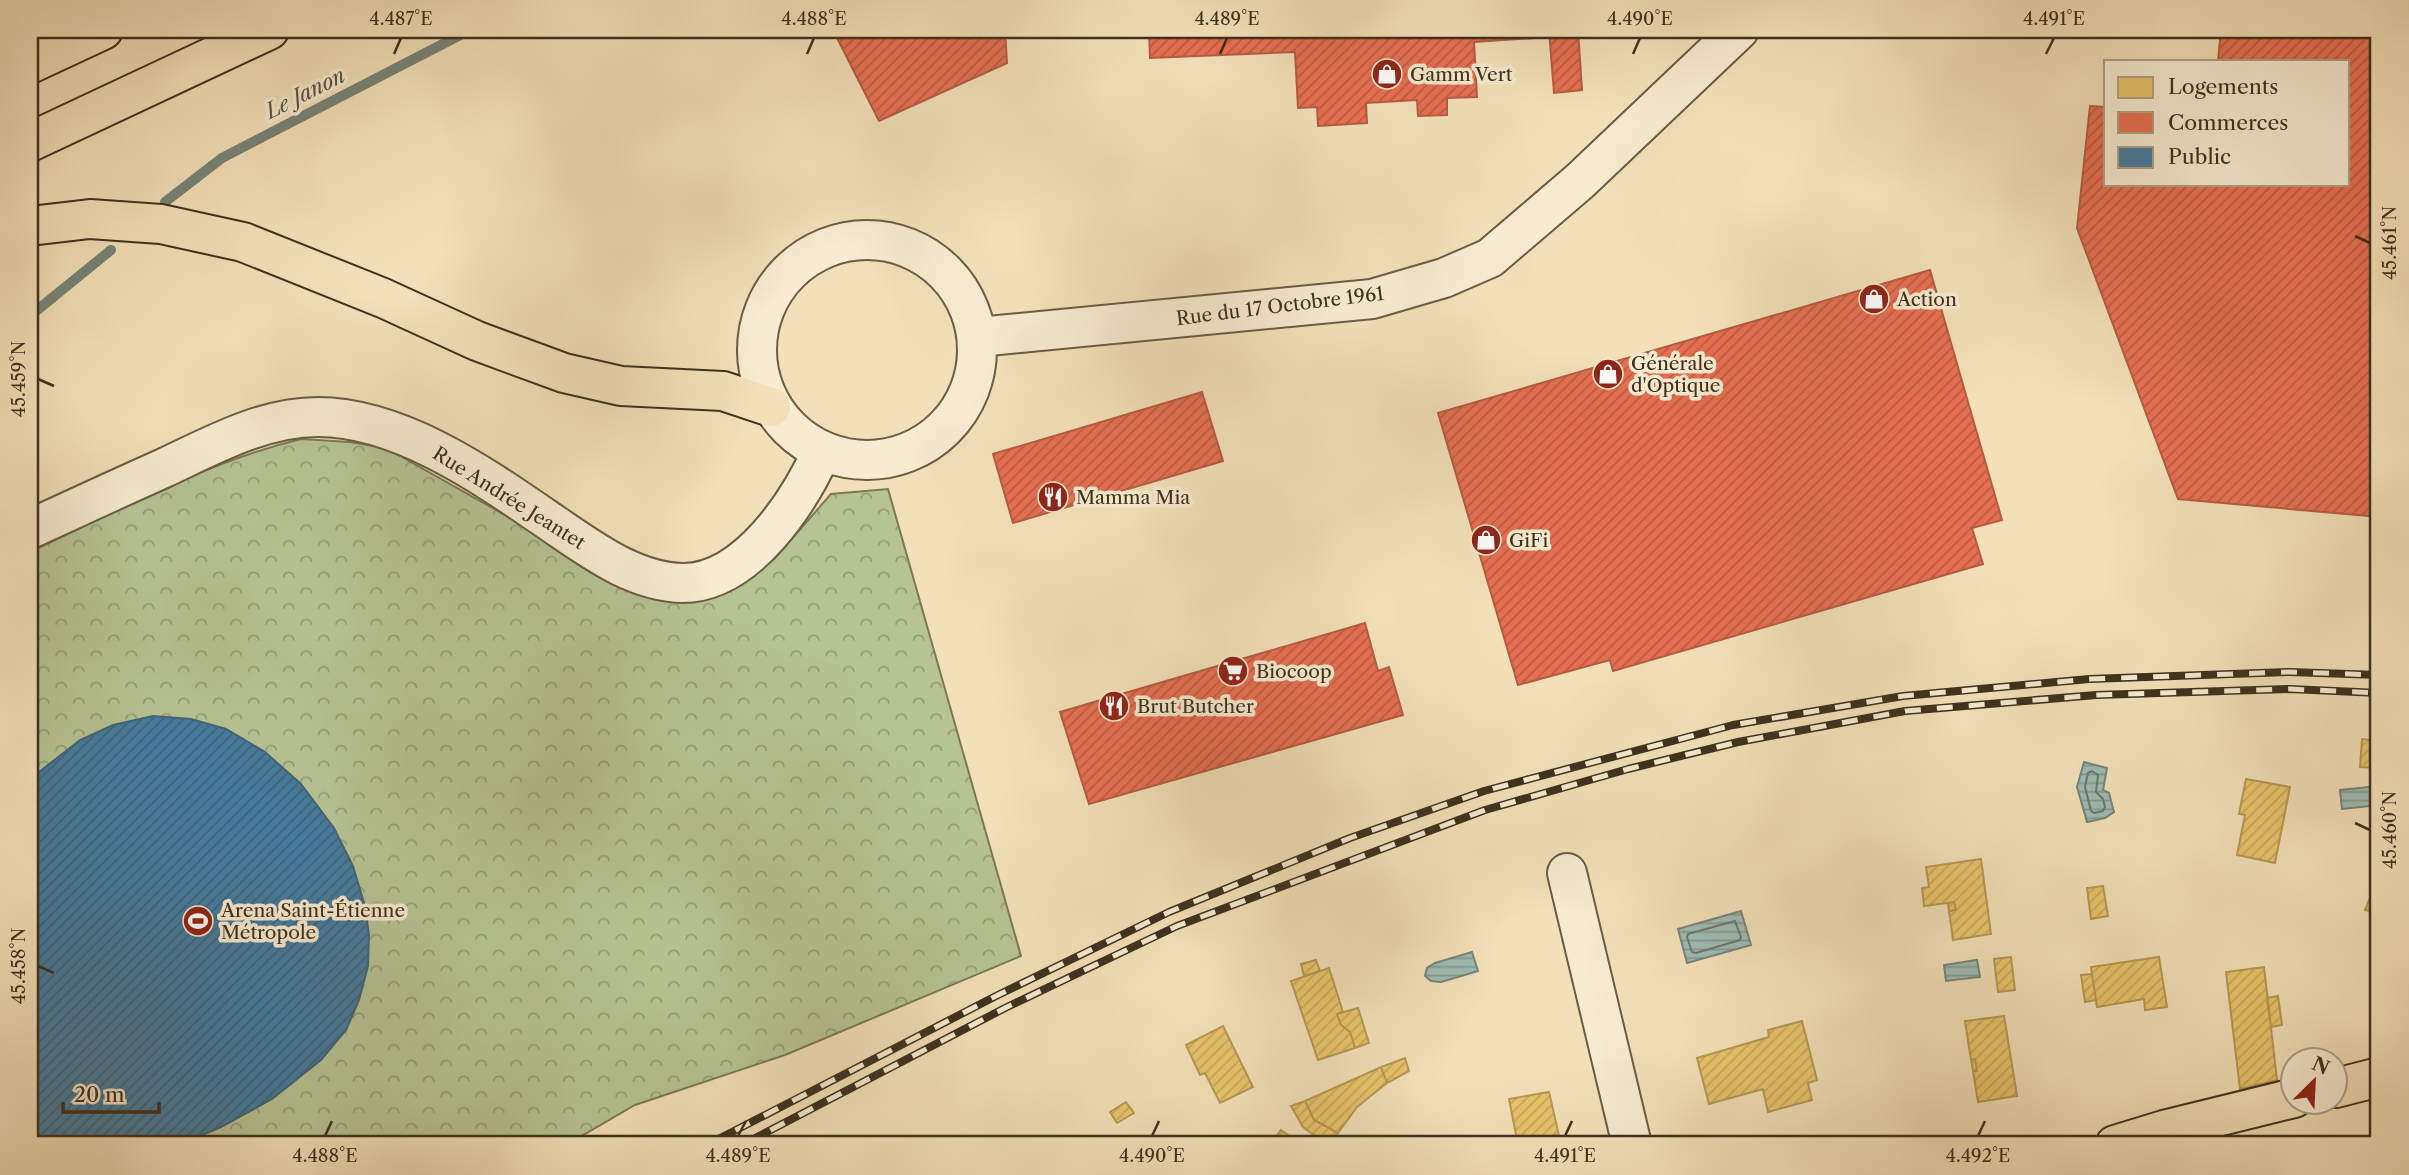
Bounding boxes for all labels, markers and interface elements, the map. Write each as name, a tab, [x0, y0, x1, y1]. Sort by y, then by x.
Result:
text: 4.487°E	[369, 8, 433, 30]
text: 4.488°E	[781, 8, 847, 30]
text: 4.489°E	[1194, 8, 1260, 30]
text: 4.490°E	[1607, 8, 1673, 30]
text: 4.491°E	[2023, 8, 2085, 30]
shop icon: Gamm Vert	[1370, 57, 1404, 91]
legend	[2104, 60, 2350, 186]
water label: Le Janon	[259, 62, 349, 125]
place label: Gamm Vert	[1410, 63, 1513, 86]
text: Logements	[2168, 74, 2278, 99]
text: Commerces	[2168, 110, 2288, 135]
text: Public	[2168, 144, 2231, 169]
text: 45.461°N	[2379, 206, 2401, 280]
street label: Rue du 17 Octobre 1961	[1175, 282, 1385, 330]
shop icon: Action	[1857, 282, 1891, 316]
place label: Action	[1896, 288, 1957, 311]
text: 45.459°N	[8, 341, 30, 417]
place label: Générale d'Optique	[1631, 352, 1721, 397]
shop icon: Générale d'Optique	[1591, 357, 1625, 391]
street label: Rue Andrée Jeantet	[429, 442, 590, 554]
restaurant icon: Mamma Mia	[1036, 480, 1070, 514]
place label: Mamma Mia	[1076, 486, 1190, 509]
shop icon: GiFi	[1469, 523, 1503, 557]
place label: GiFi	[1509, 529, 1548, 552]
supermarket icon: Biocoop	[1216, 654, 1250, 688]
place label: Biocoop	[1256, 660, 1332, 683]
restaurant icon: Brut Butcher	[1097, 689, 1131, 723]
place label: Brut Butcher	[1137, 695, 1254, 718]
text: 45.460°N	[2379, 791, 2401, 869]
place label: Arena Saint-Étienne Métropole	[220, 899, 405, 944]
sports icon: Arena Saint-Étienne Métropole	[181, 904, 215, 938]
text: 45.458°N	[8, 928, 30, 1004]
north arrow	[2280, 1046, 2350, 1116]
text: N	[2308, 1052, 2333, 1080]
scale bar	[63, 1070, 159, 1114]
text: 20 m	[74, 1082, 125, 1107]
text: 4.488°E	[292, 1145, 358, 1167]
text: 4.489°E	[705, 1145, 771, 1167]
text: 4.490°E	[1119, 1145, 1185, 1167]
text: 4.491°E	[1534, 1145, 1596, 1167]
text: 4.492°E	[1946, 1145, 2010, 1167]

